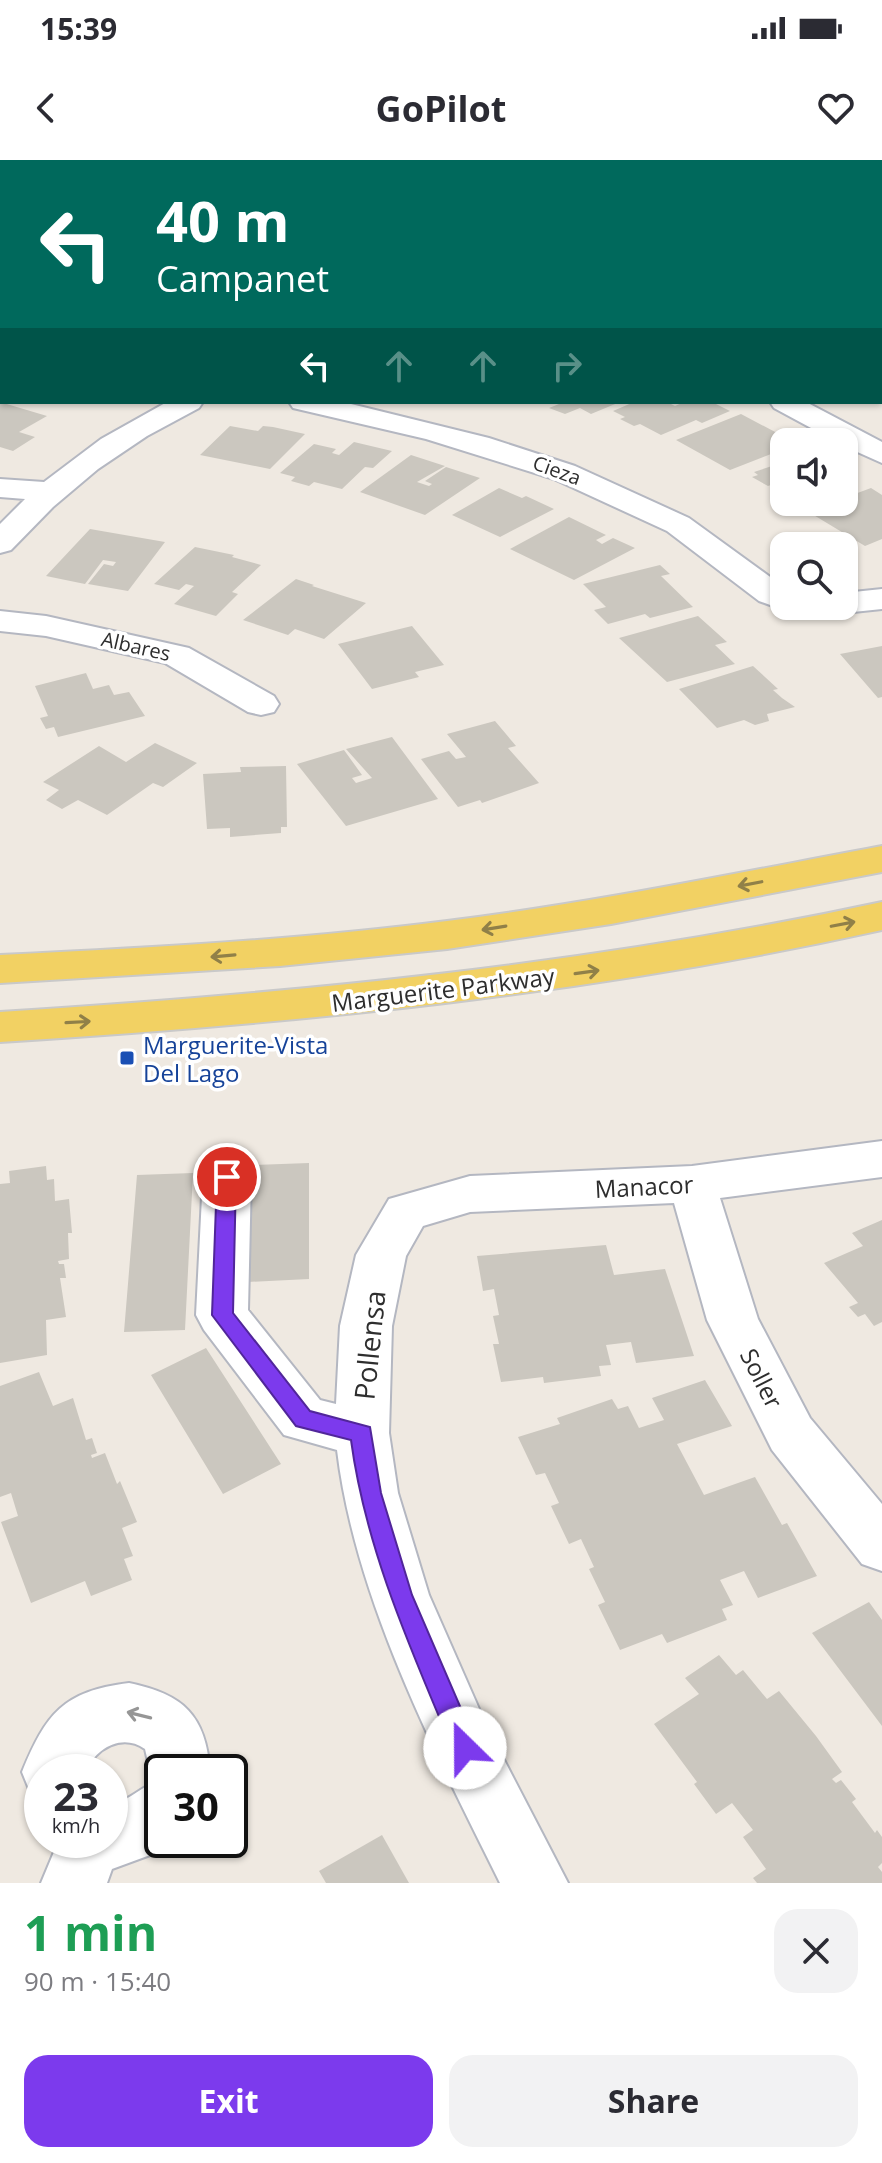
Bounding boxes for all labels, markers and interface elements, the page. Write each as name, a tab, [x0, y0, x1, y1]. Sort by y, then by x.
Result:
text: 15:39	[40, 8, 117, 49]
text: GoPilot	[376, 84, 506, 133]
icon: back	[24, 86, 68, 130]
icon: heart	[814, 86, 858, 130]
text: 40 m	[156, 182, 290, 258]
icon: left	[24, 192, 128, 296]
text: Campanet	[156, 254, 329, 303]
icon: left	[293, 344, 337, 388]
icon: ahead	[377, 344, 421, 388]
icon: ahead	[461, 344, 505, 388]
icon: right	[545, 344, 589, 388]
map controls	[770, 428, 858, 620]
button: sound	[770, 428, 858, 516]
street label: Cieza	[529, 449, 585, 491]
button: search	[770, 532, 858, 620]
street label: Albares	[99, 625, 173, 667]
one-way arrow	[738, 877, 764, 892]
one-way arrow	[829, 915, 855, 930]
one-way arrow	[482, 921, 507, 936]
one-way arrow	[210, 949, 237, 964]
street label: Marguerite Parkway	[330, 959, 557, 1019]
one-way arrow	[574, 964, 599, 979]
one-way arrow	[64, 1015, 91, 1030]
place label: Marguerite-Vista Del Lago	[143, 1028, 328, 1089]
marker: Marguerite-Vista Del Lago	[118, 1049, 136, 1067]
pin	[193, 1143, 261, 1211]
icon: arrive	[205, 1155, 249, 1199]
street label: Manacor	[594, 1167, 694, 1205]
street label: Pollensa	[344, 1289, 394, 1401]
street label: Soller	[733, 1342, 791, 1414]
position arrow	[423, 1706, 507, 1790]
one-way arrow	[127, 1707, 152, 1722]
speed limit sign: 30	[144, 1754, 248, 1858]
text: 23	[53, 1768, 99, 1823]
text: km/h	[52, 1812, 100, 1839]
text: 1 min	[24, 1900, 157, 1965]
button: close	[774, 1909, 858, 1993]
text: 90 m · 15:40	[24, 1963, 171, 1999]
button: Exit	[24, 2055, 433, 2147]
button: Share	[449, 2055, 858, 2147]

